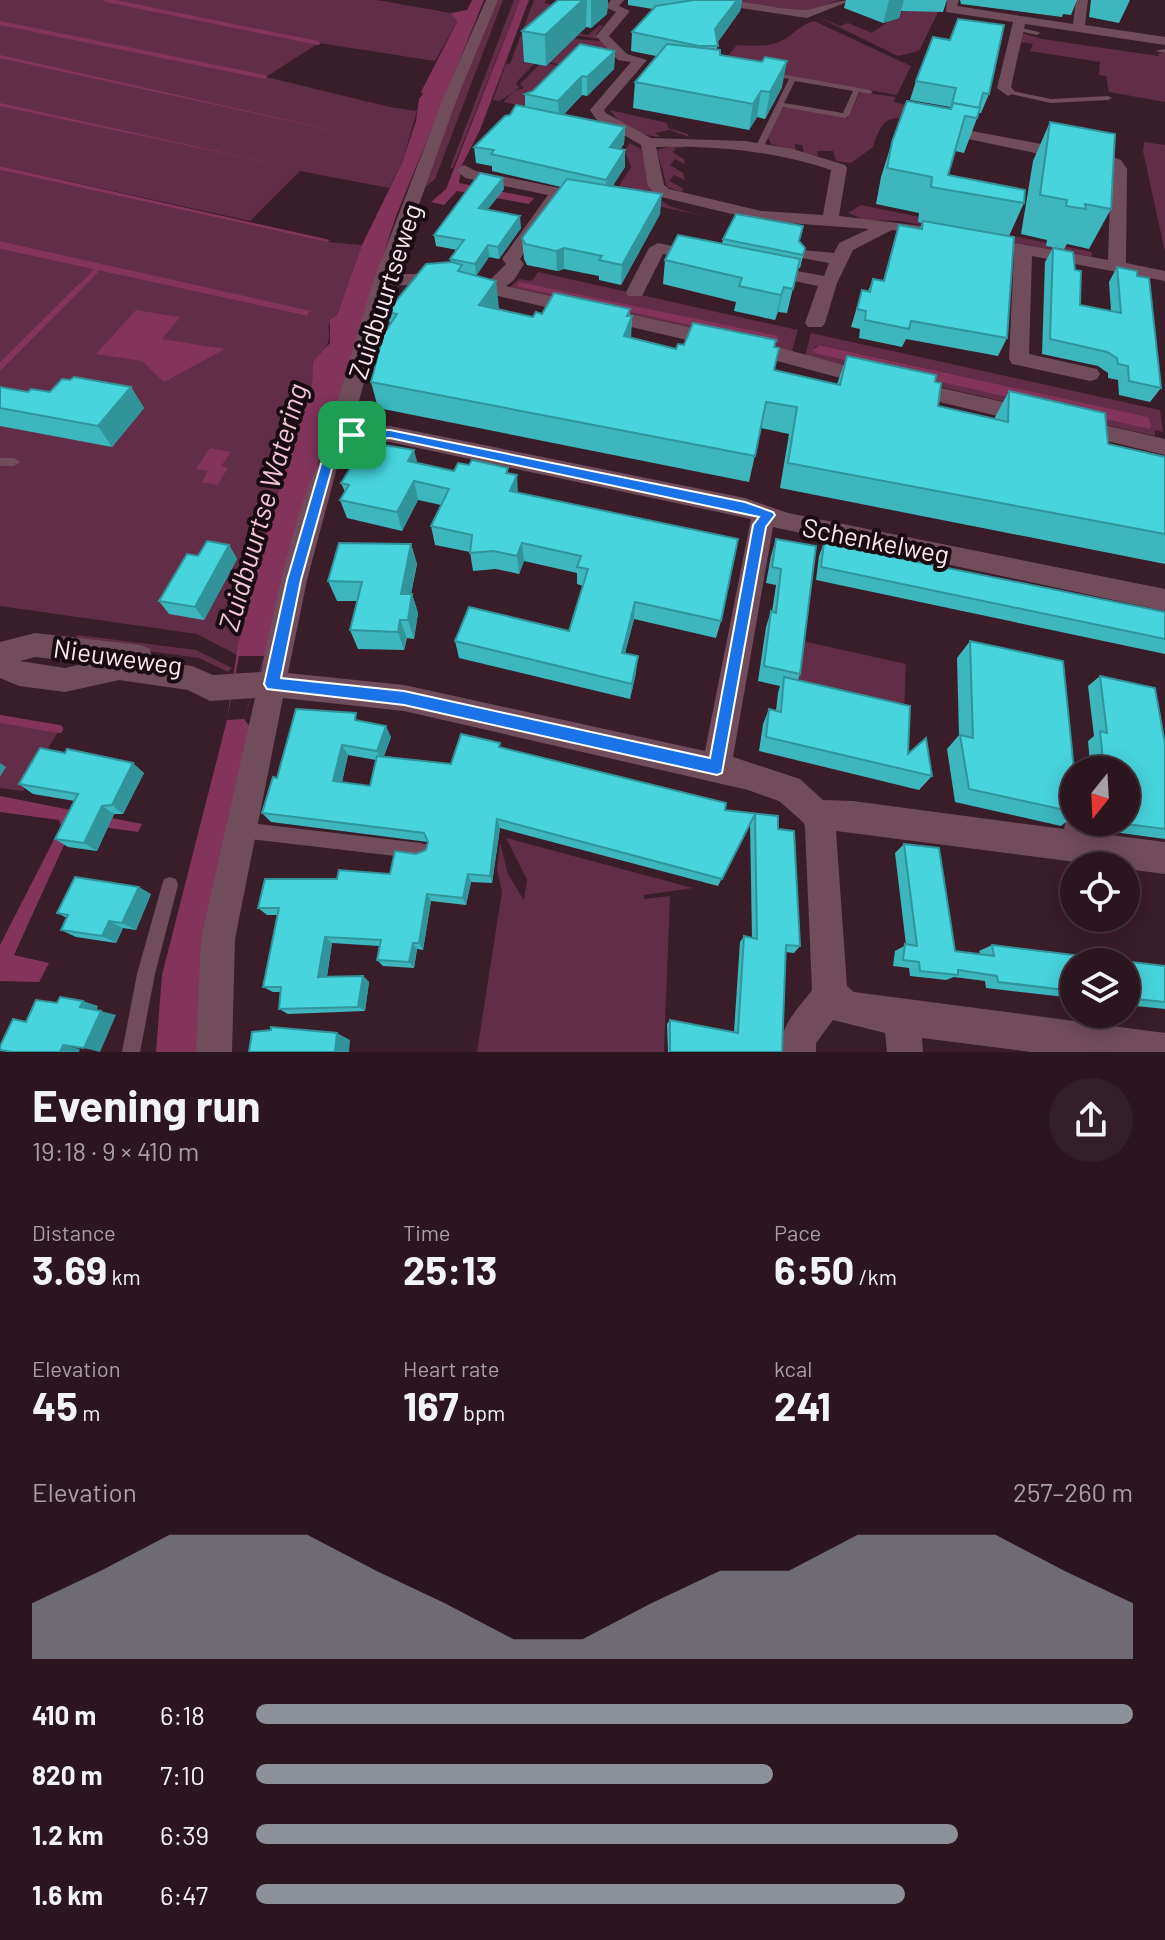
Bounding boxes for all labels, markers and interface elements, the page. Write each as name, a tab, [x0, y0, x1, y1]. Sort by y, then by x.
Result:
street label: Zuidbuurtseweg	[341, 199, 427, 383]
water label: Zuidbuurtse Watering	[210, 379, 314, 635]
pin	[318, 401, 386, 469]
icon: arrive	[330, 413, 374, 457]
street label: Schenkelweg	[800, 511, 952, 569]
street label: Nieuweweg	[52, 632, 184, 680]
north arrow	[1060, 756, 1140, 836]
map controls	[1060, 756, 1140, 1028]
button: locate	[1060, 852, 1140, 932]
button: layers	[1060, 948, 1140, 1028]
text: Evening run	[32, 1078, 261, 1131]
button: share	[1049, 1078, 1133, 1162]
text: 19:18 · 9 × 410 m	[32, 1135, 199, 1166]
text: Distance	[32, 1219, 116, 1245]
text: Time	[403, 1219, 451, 1245]
text: Pace	[774, 1219, 821, 1245]
text: 3.69	[32, 1245, 107, 1293]
text: 25:13	[403, 1245, 497, 1293]
text: 6:50	[774, 1245, 854, 1293]
text: km	[107, 1263, 141, 1289]
text: /km	[854, 1263, 897, 1289]
text: Elevation	[32, 1355, 121, 1381]
text: Heart rate	[403, 1355, 500, 1381]
text: kcal	[774, 1355, 812, 1381]
text: 45	[32, 1381, 78, 1429]
text: 167	[403, 1381, 458, 1429]
text: 241	[774, 1381, 831, 1429]
text: m	[78, 1399, 100, 1425]
text: bpm	[458, 1399, 505, 1425]
text: Elevation	[32, 1476, 137, 1507]
text: 257–260 m	[1013, 1476, 1133, 1507]
text: 410 m	[32, 1699, 96, 1730]
text: 6:18	[160, 1699, 205, 1730]
text: 820 m	[32, 1759, 102, 1790]
text: 7:10	[160, 1759, 205, 1790]
text: 1.2 km	[32, 1819, 104, 1850]
text: 6:39	[160, 1819, 209, 1850]
text: 1.6 km	[32, 1879, 103, 1910]
text: 6:47	[160, 1879, 208, 1910]

